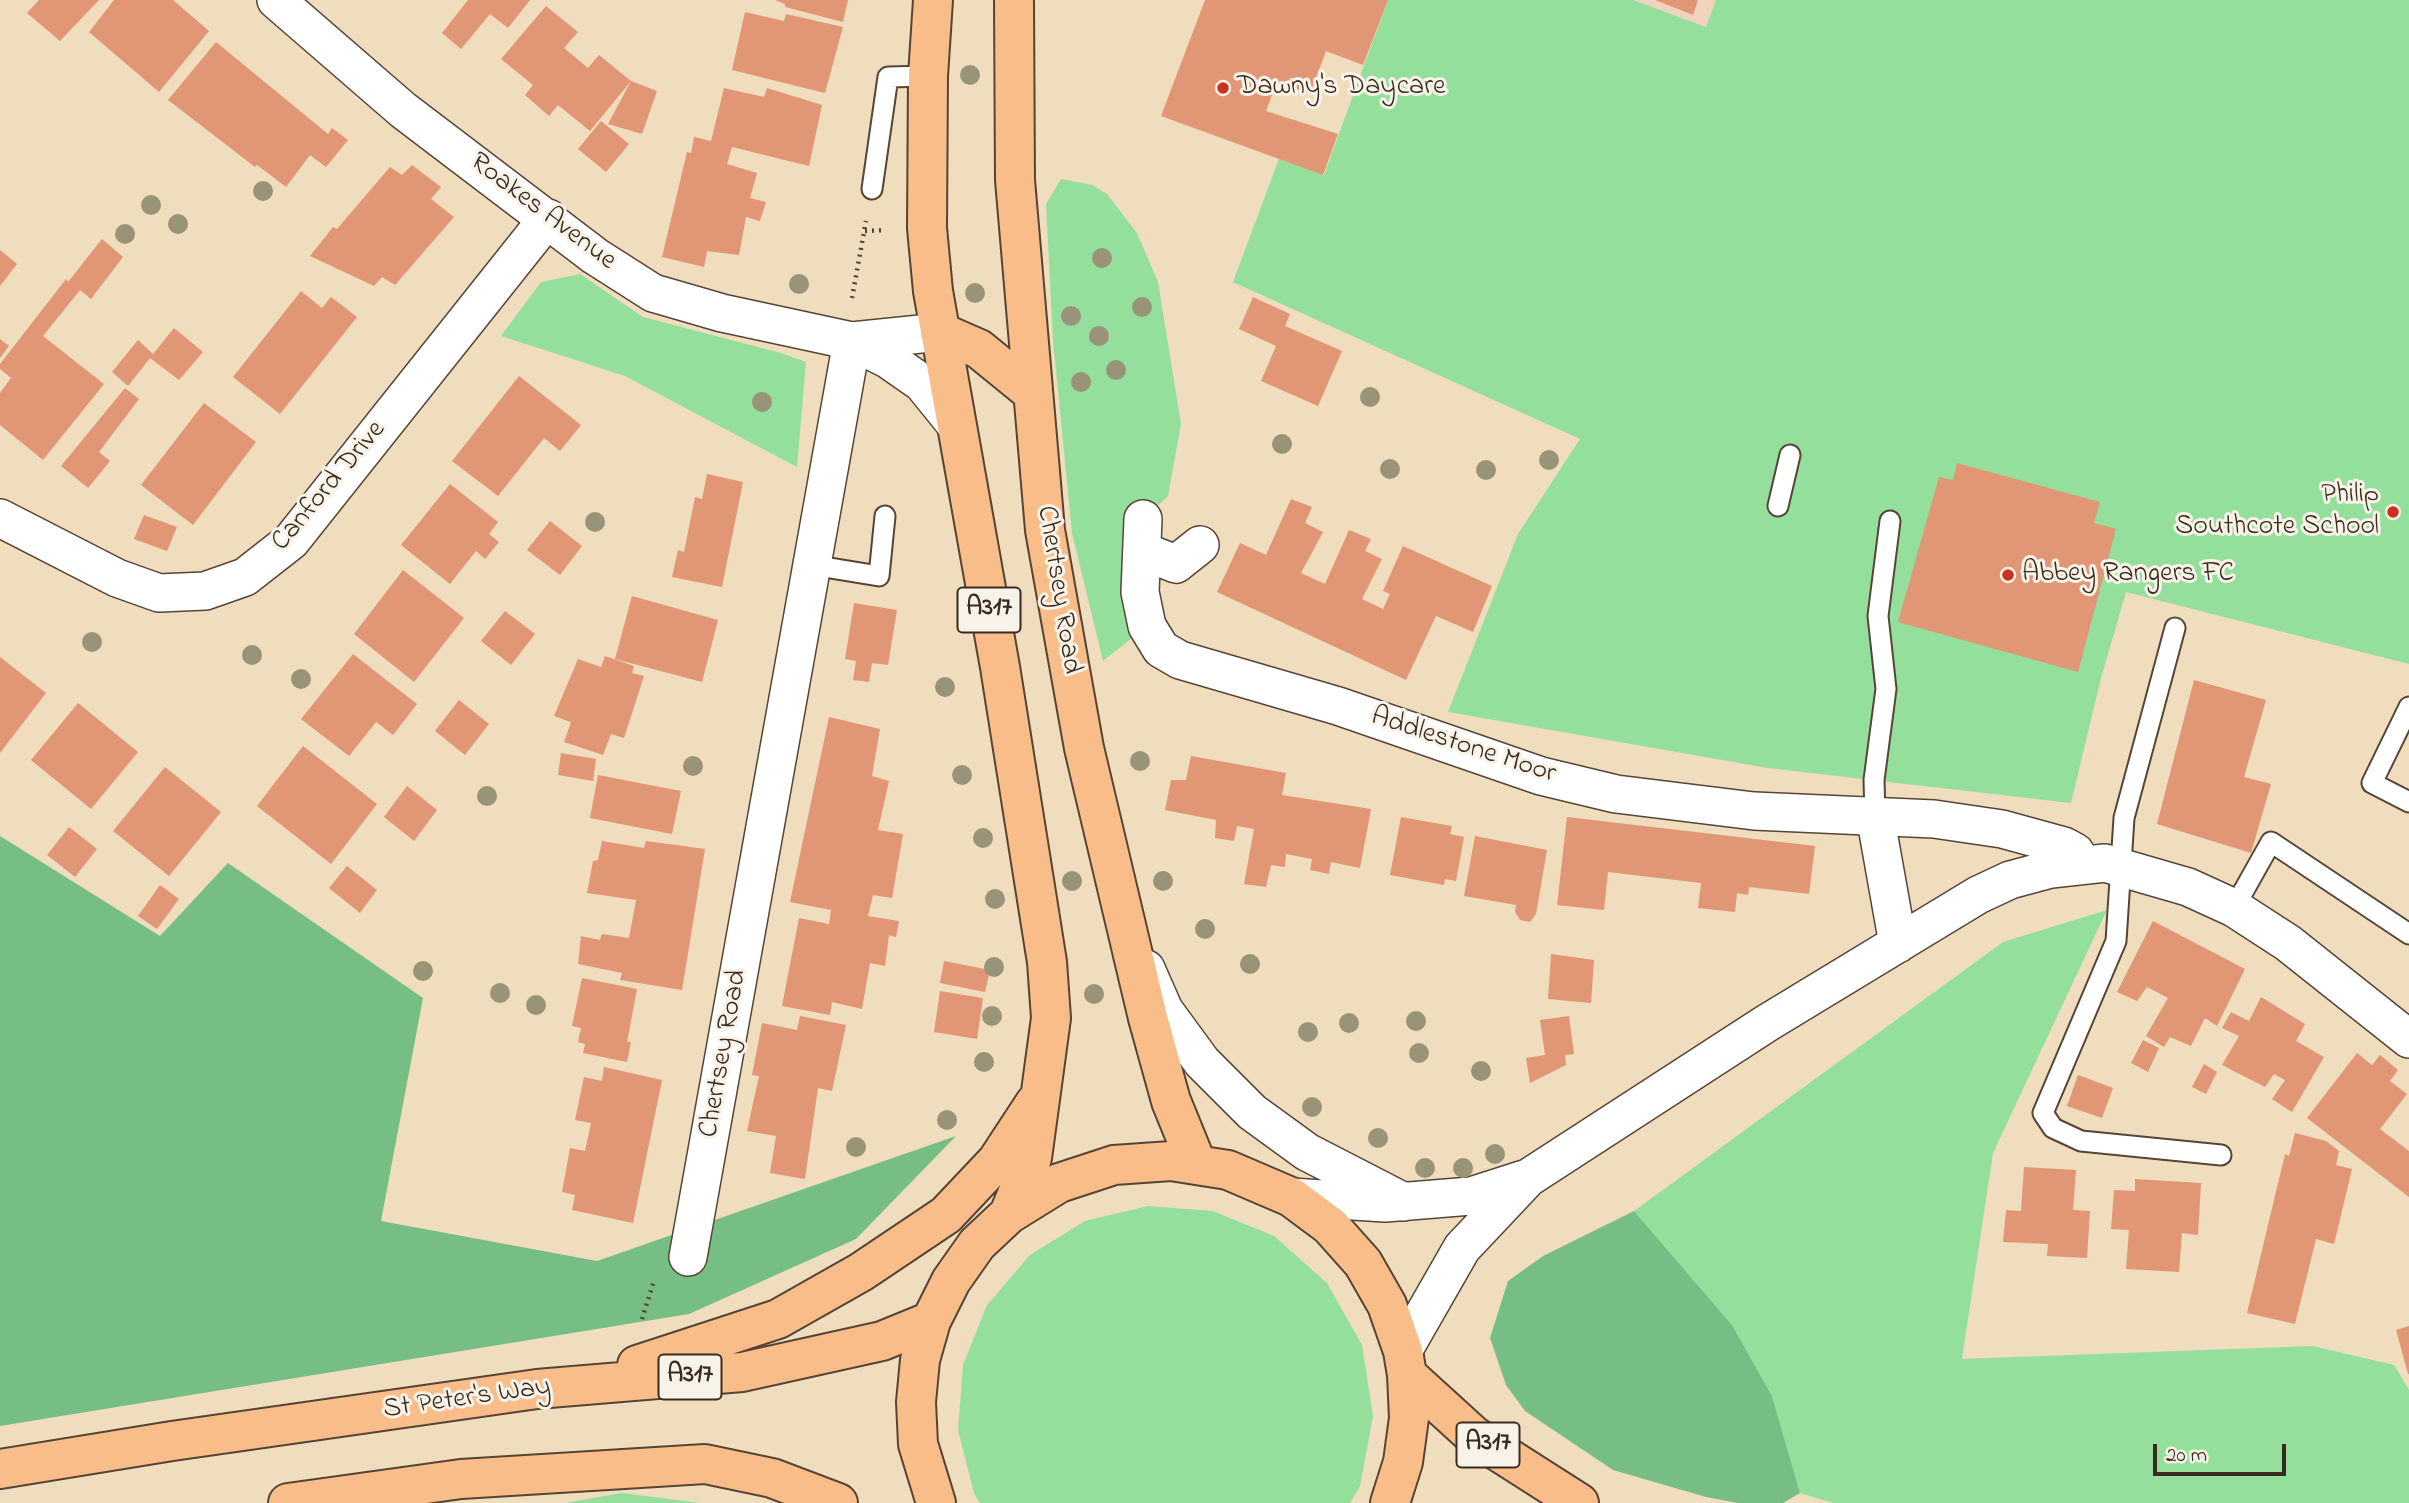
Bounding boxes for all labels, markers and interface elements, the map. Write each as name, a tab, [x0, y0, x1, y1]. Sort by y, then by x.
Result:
place label: Dawny's Daycare	[1237, 71, 1445, 105]
marker: Dawny's Daycare	[1215, 80, 1231, 96]
street label: Roakes Avenue	[462, 147, 622, 279]
street label: Canford Drive	[266, 415, 394, 559]
place label: Philip Southcote School	[2175, 479, 2379, 545]
street label: Chertsey Road	[1027, 504, 1087, 676]
marker: Philip Southcote School	[2385, 504, 2401, 520]
place label: Abbey Rangers FC	[2022, 558, 2234, 592]
marker: Abbey Rangers FC	[2000, 567, 2016, 583]
road number: A317	[958, 588, 1020, 632]
street label: Addlestone Moor	[1366, 701, 1560, 793]
street label: Chertsey Road	[694, 968, 756, 1140]
road number: A317	[658, 1354, 722, 1400]
street label: St Peter's Way	[381, 1372, 553, 1428]
road number: A317	[1456, 1422, 1520, 1468]
scale bar	[2157, 1430, 2290, 1474]
text: 20 m	[2166, 1441, 2207, 1471]

